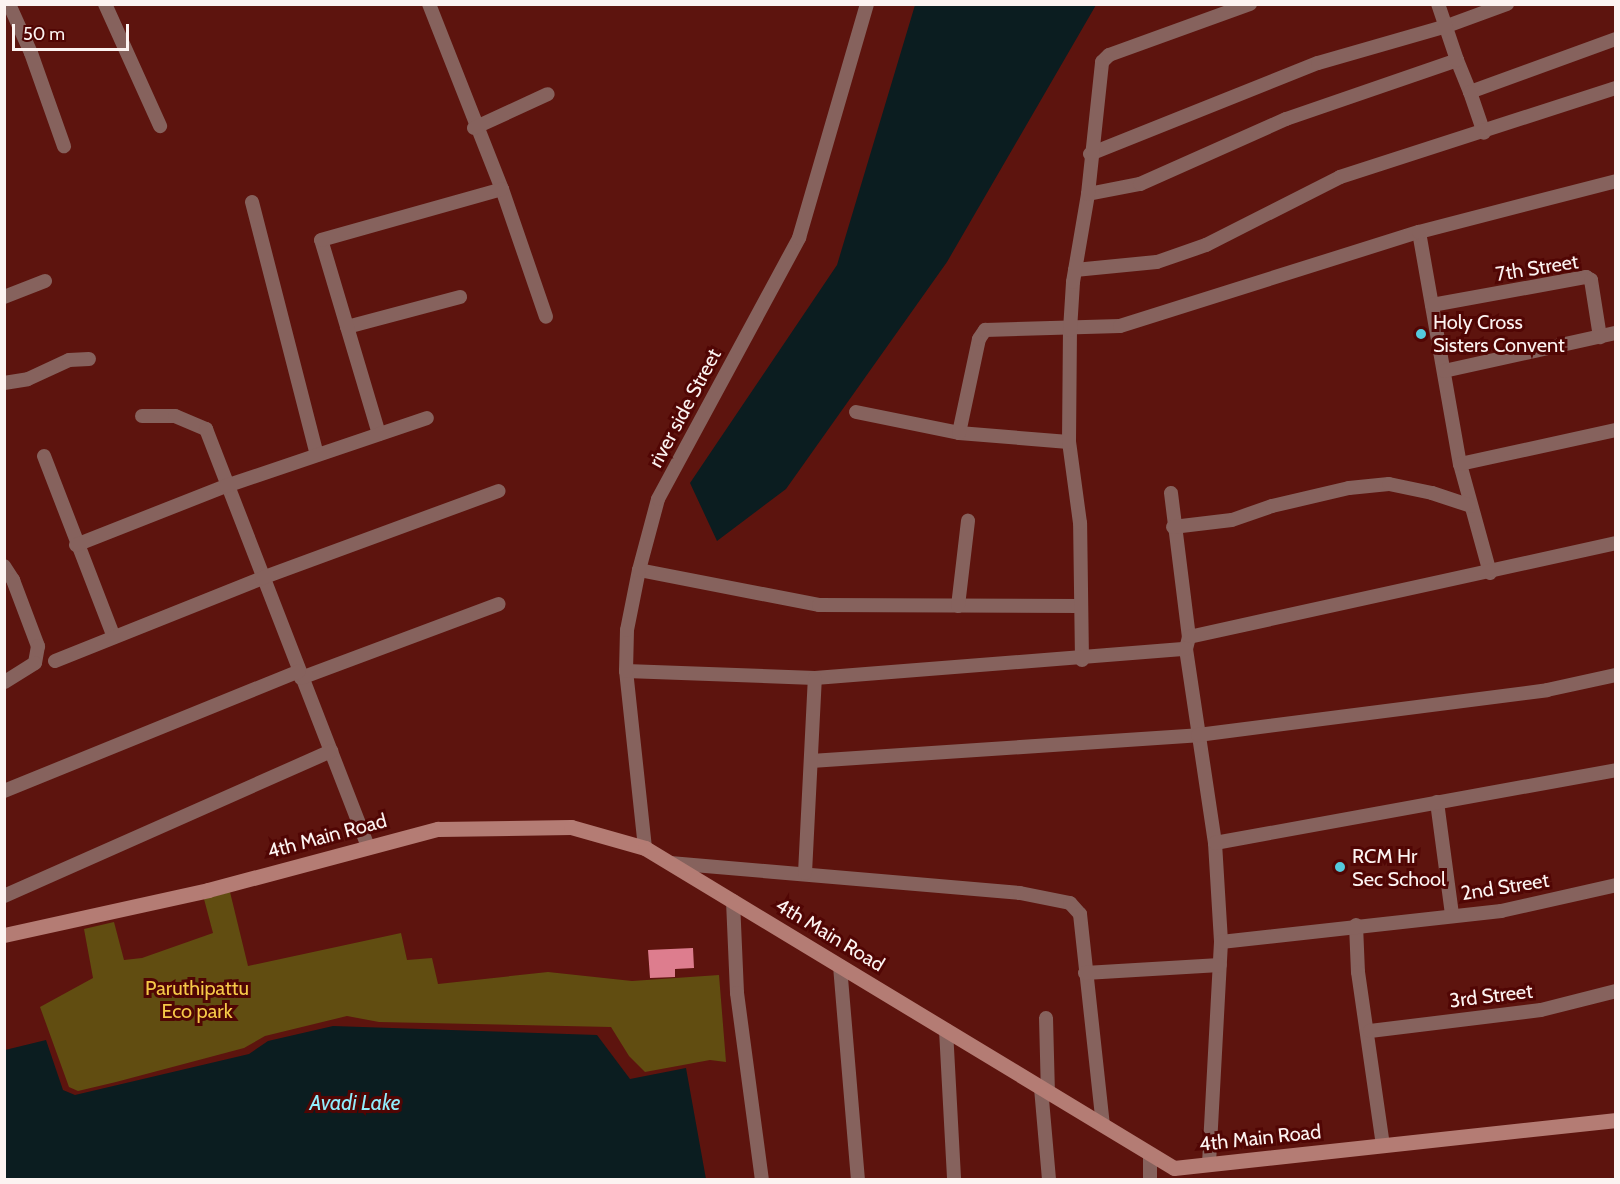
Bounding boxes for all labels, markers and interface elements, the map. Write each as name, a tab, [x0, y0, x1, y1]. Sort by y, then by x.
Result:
scale bar	[15, 12, 132, 50]
text: 50 m	[23, 23, 65, 45]
street label: 7th Street	[1494, 250, 1580, 286]
place label: Holy Cross Sisters Convent	[1433, 310, 1565, 357]
marker: Holy Cross Sisters Convent	[1414, 327, 1428, 341]
street label: river side Street	[644, 345, 726, 471]
street label: 4th Main Road	[265, 809, 389, 863]
place label: RCM Hr Sec School	[1352, 844, 1446, 891]
marker: RCM Hr Sec School	[1333, 860, 1347, 874]
street label: 2nd Street	[1459, 868, 1551, 906]
street label: 4th Main Road	[771, 893, 889, 977]
park label: Paruthipattu Eco park	[145, 977, 249, 1024]
street label: 3rd Street	[1448, 979, 1534, 1013]
water label: Avadi Lake	[310, 1090, 400, 1116]
street label: 4th Main Road	[1198, 1120, 1322, 1156]

